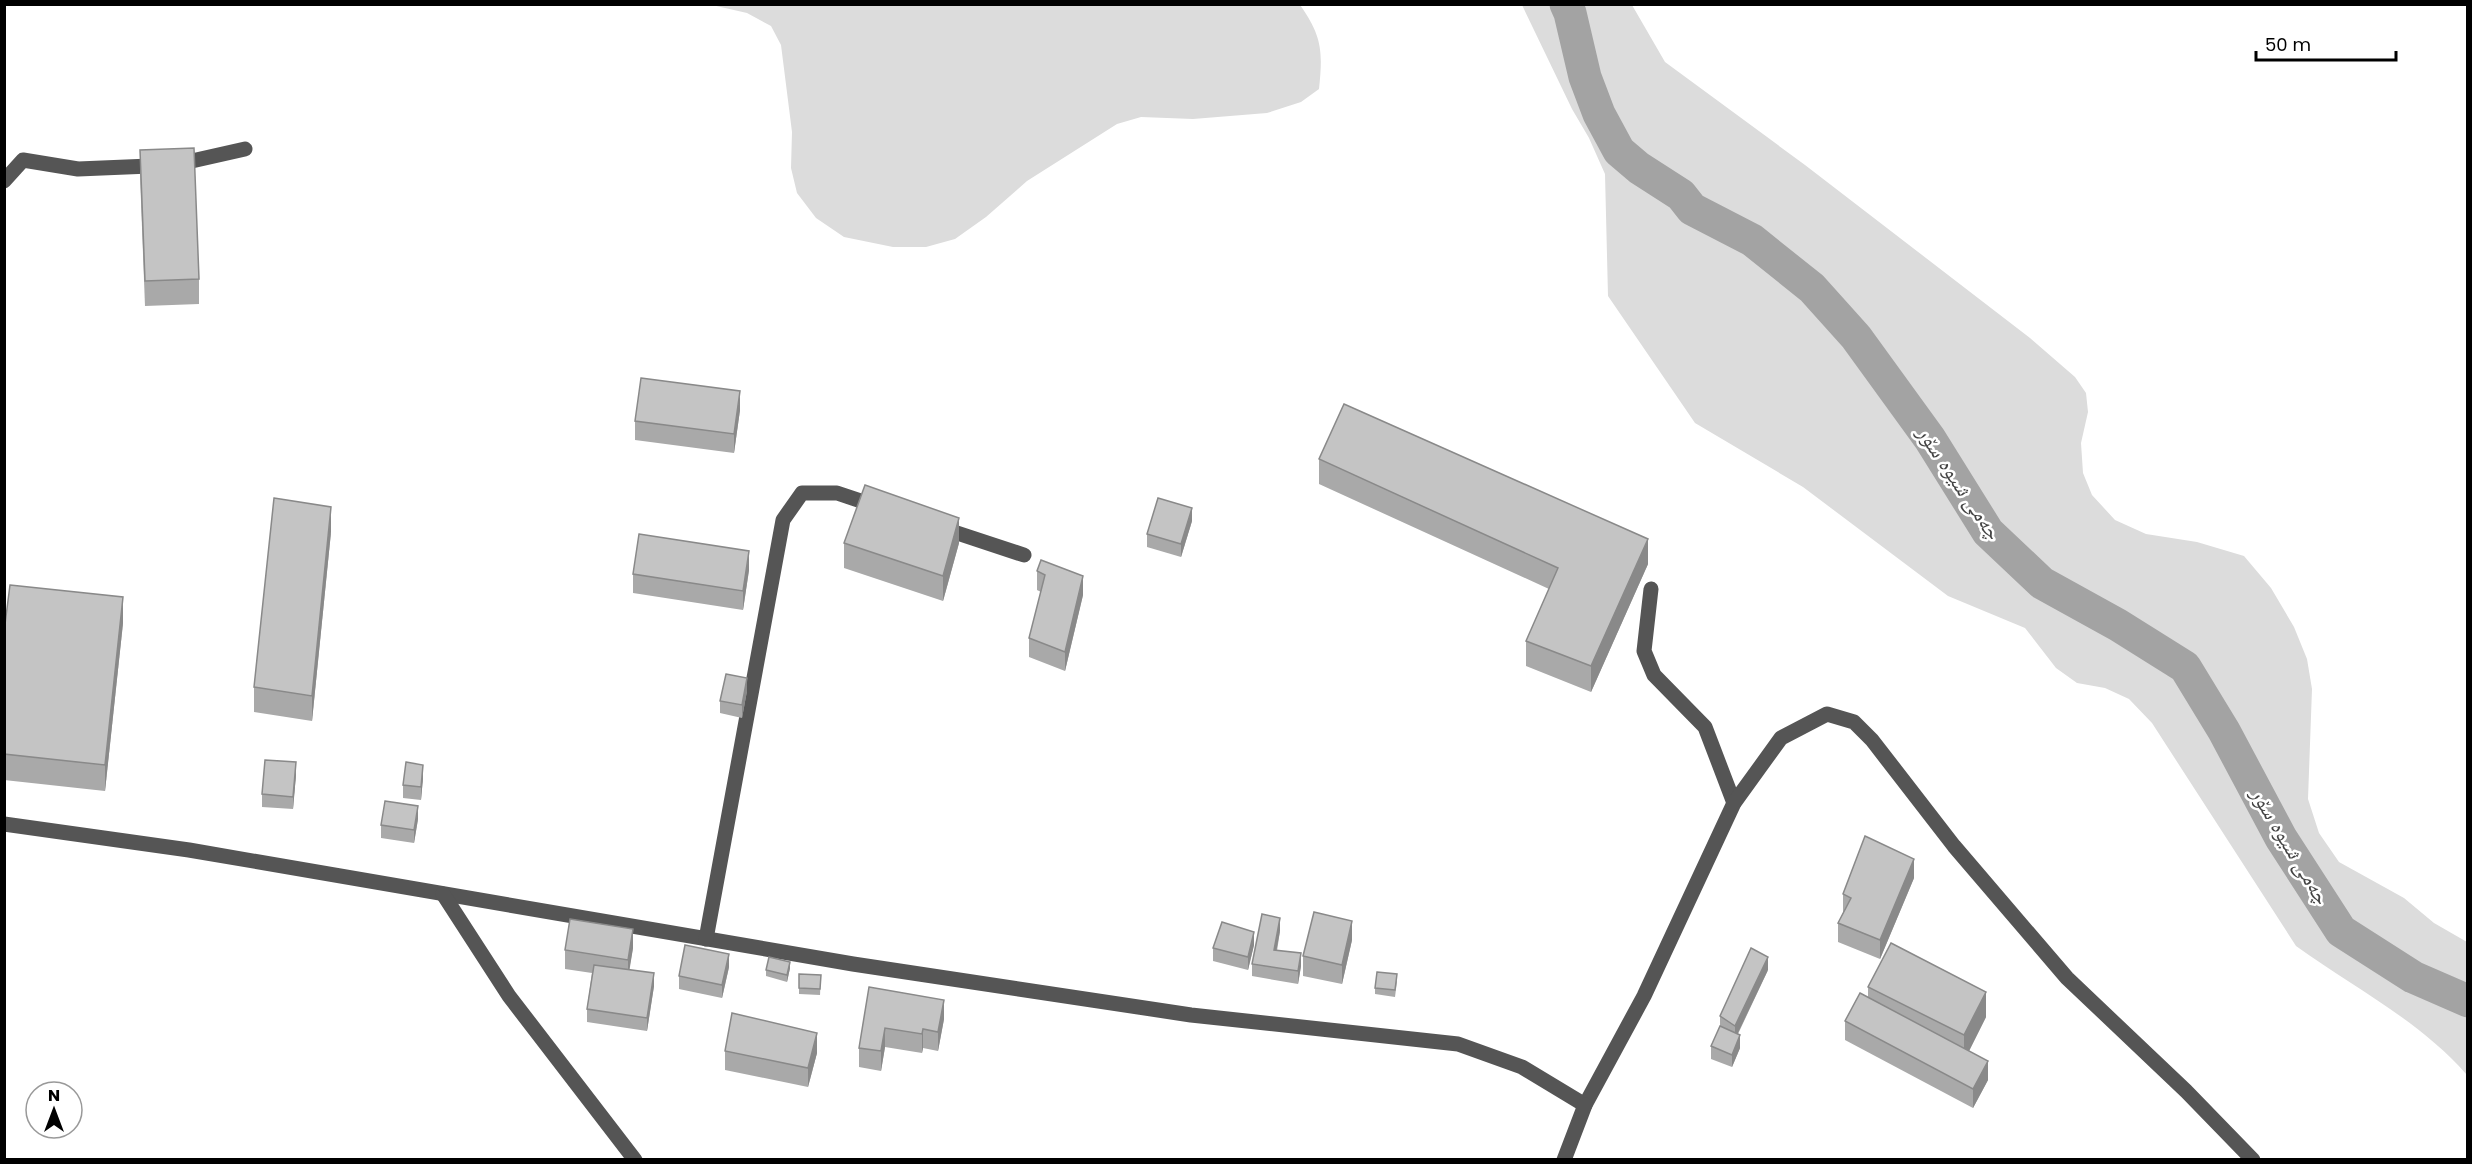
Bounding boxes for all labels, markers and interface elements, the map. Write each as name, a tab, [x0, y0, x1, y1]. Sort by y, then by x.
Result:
scale bar	[2256, 24, 2396, 62]
text: 50 m	[2265, 32, 2311, 57]
water label: چەمی شیوە سۆر	[1910, 419, 2008, 546]
water label: چەمی شیوە سۆر	[2243, 780, 2337, 910]
north arrow	[24, 1080, 84, 1140]
text: N	[48, 1084, 60, 1107]

